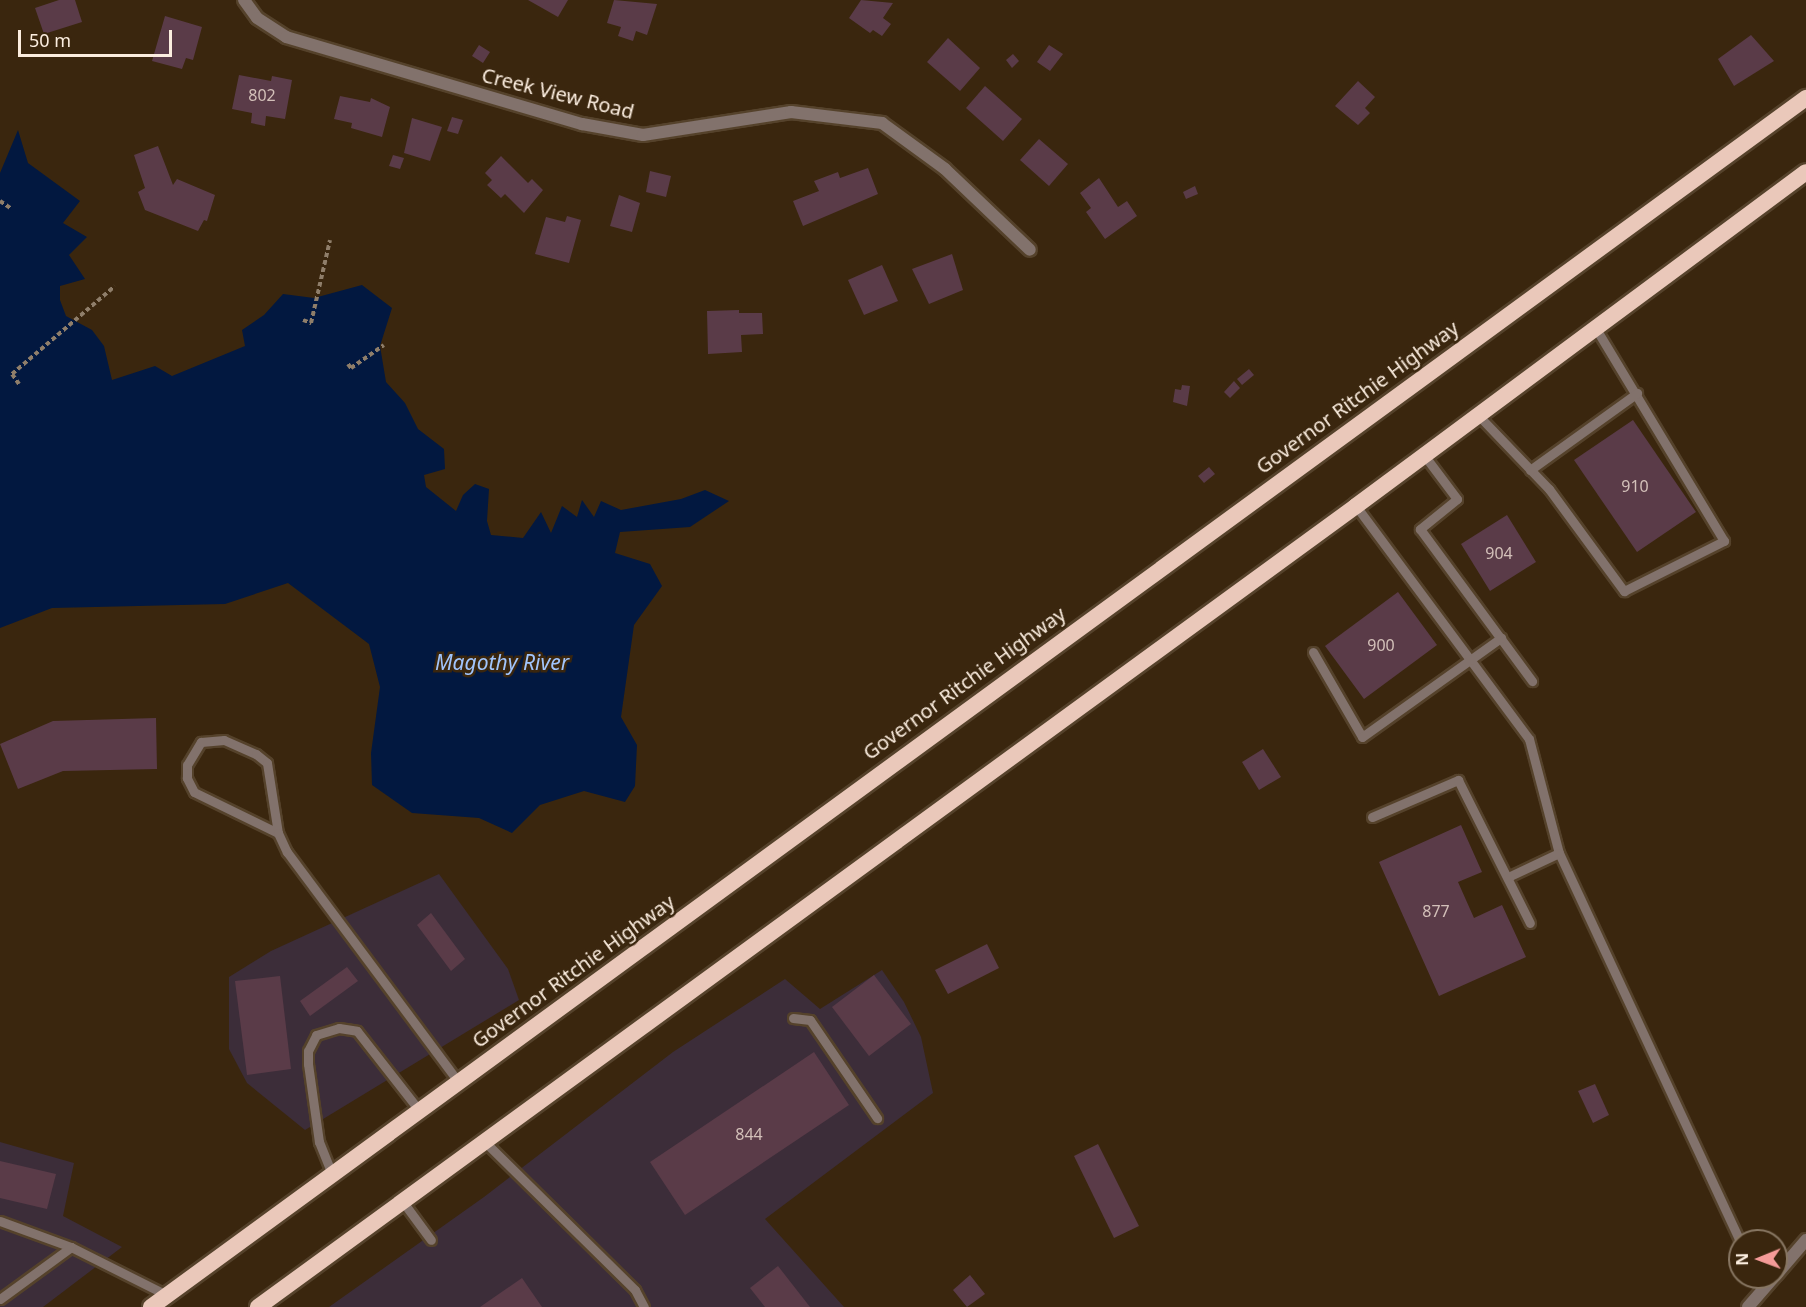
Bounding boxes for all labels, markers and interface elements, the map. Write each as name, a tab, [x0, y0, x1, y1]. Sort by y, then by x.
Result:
scale bar	[21, 18, 176, 56]
text: 50 m	[29, 28, 71, 52]
street label: Creek View Road	[479, 62, 637, 124]
house number: 802	[248, 85, 276, 105]
street label: Governor Ritchie Highway	[1251, 316, 1463, 478]
house number: 910	[1621, 476, 1649, 496]
house number: 904	[1485, 543, 1513, 563]
street label: Governor Ritchie Highway	[858, 602, 1070, 764]
house number: 900	[1367, 635, 1395, 655]
water label: Magothy River	[435, 649, 569, 675]
street label: Governor Ritchie Highway	[467, 890, 679, 1052]
house number: 877	[1422, 901, 1450, 921]
house number: 844	[735, 1124, 763, 1144]
north arrow	[1728, 1229, 1788, 1289]
text: N	[1731, 1253, 1753, 1266]

